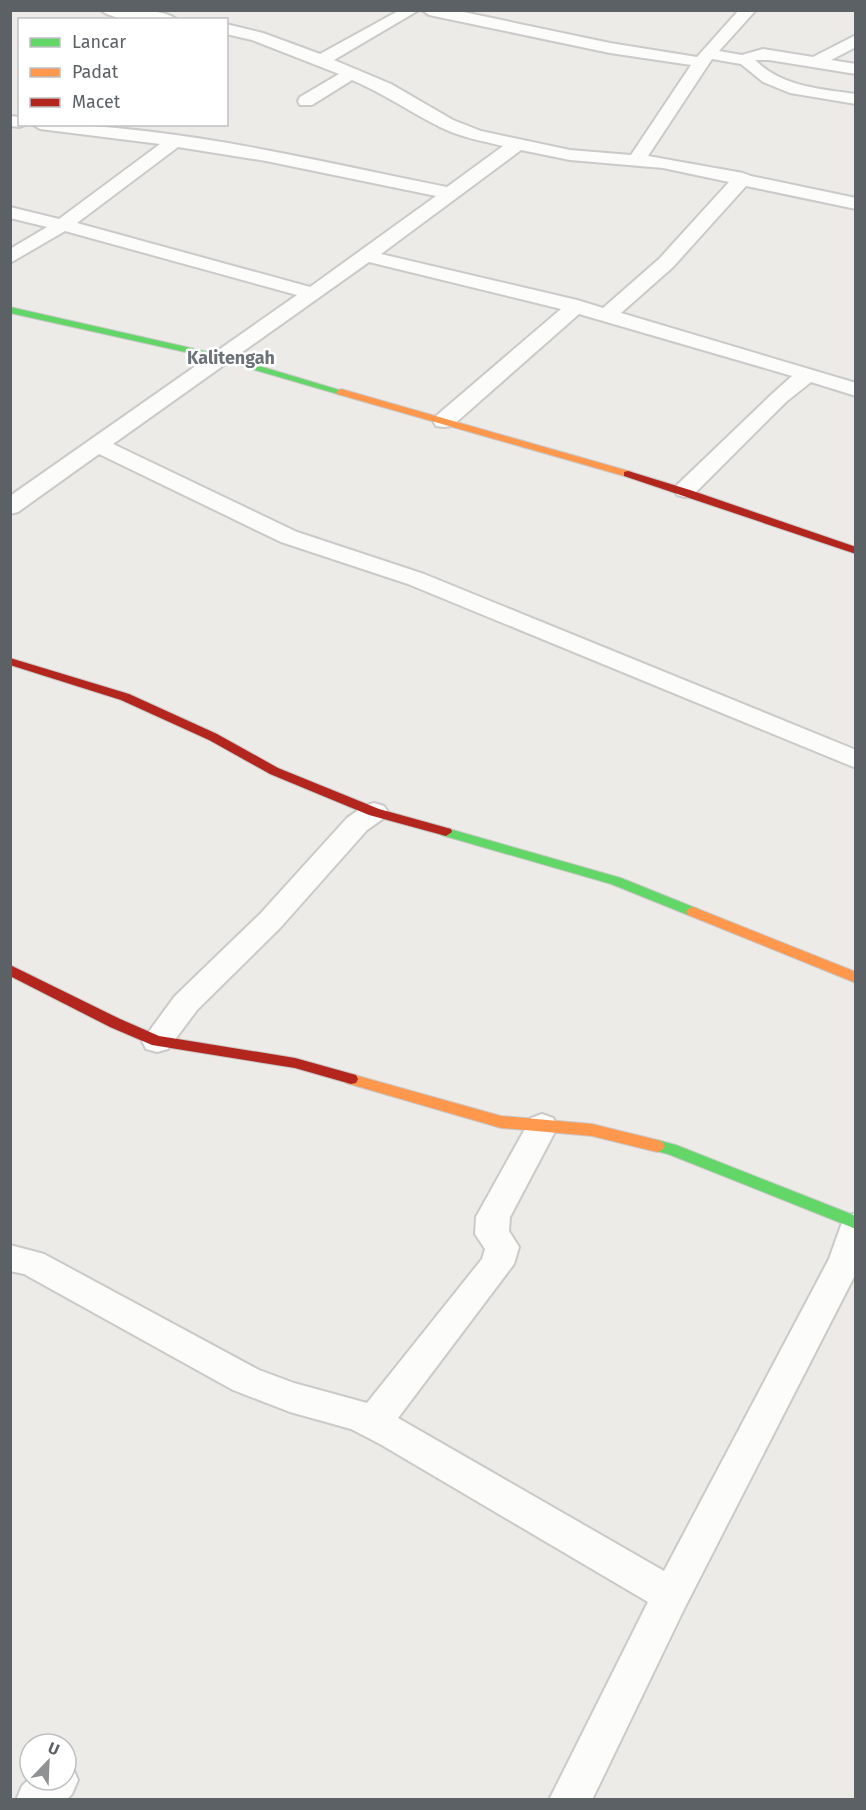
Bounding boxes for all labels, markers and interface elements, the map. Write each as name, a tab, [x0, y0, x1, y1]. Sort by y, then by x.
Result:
legend	[18, 18, 228, 126]
text: Lancar	[72, 31, 126, 53]
text: Padat	[72, 61, 119, 83]
text: Macet	[72, 91, 121, 113]
district label: Kalitengah	[187, 347, 275, 369]
north arrow	[18, 1732, 78, 1792]
text: U	[45, 1738, 62, 1759]

